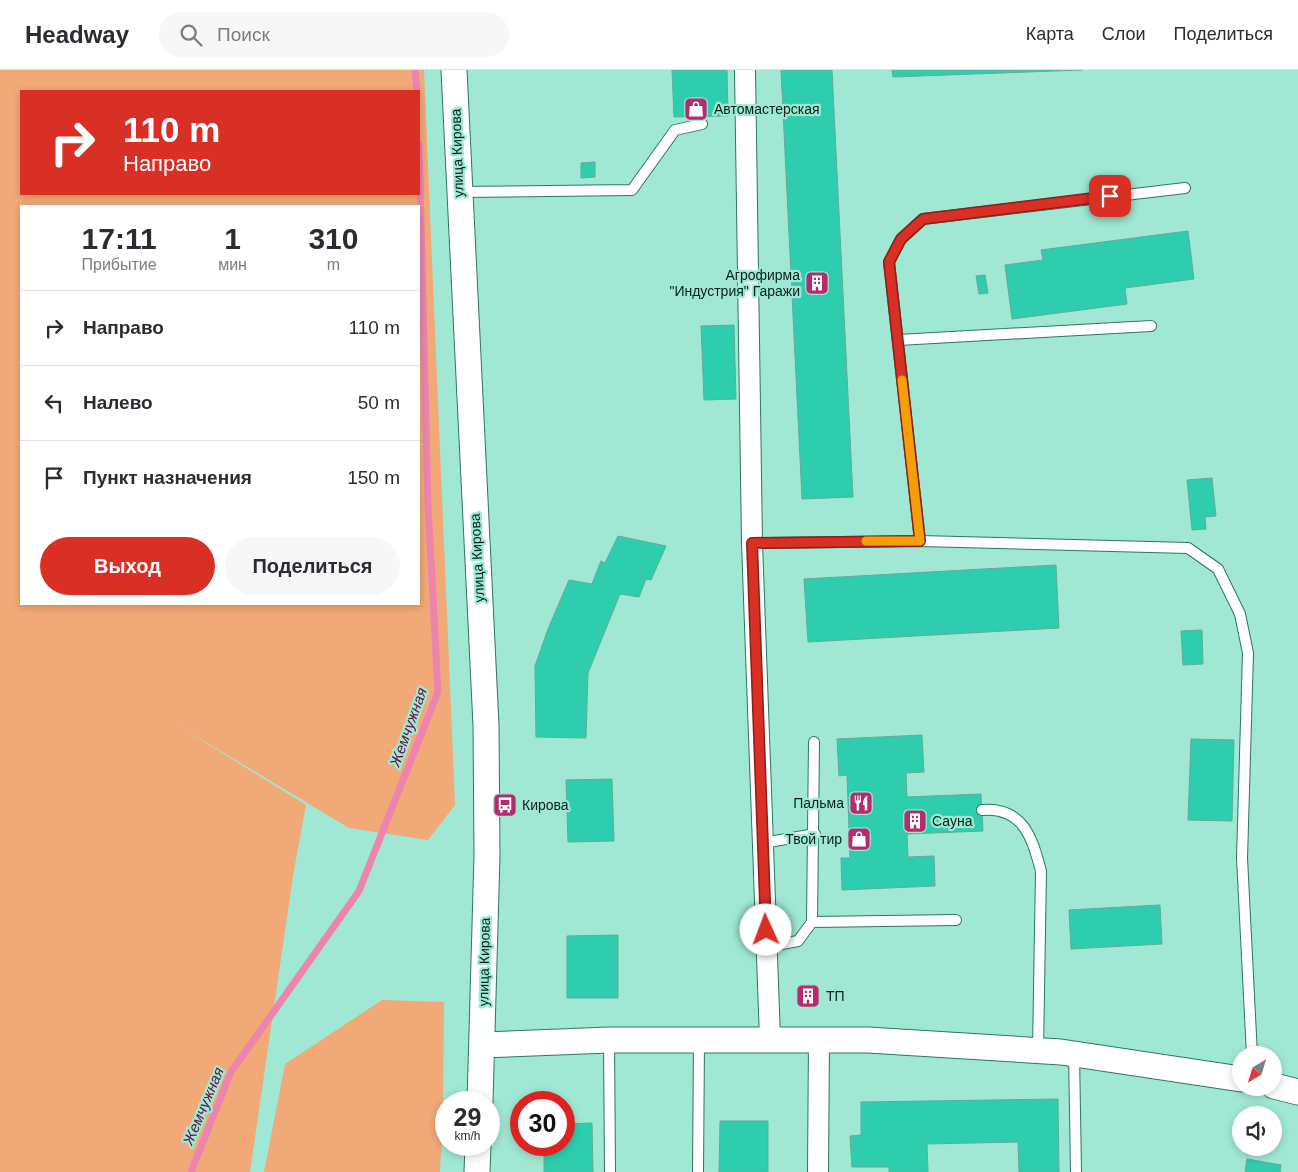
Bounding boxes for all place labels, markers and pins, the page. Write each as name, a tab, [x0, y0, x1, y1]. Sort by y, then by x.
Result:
shop icon: Автомастерская	[683, 96, 709, 122]
place label: Автомастерская	[714, 101, 820, 117]
pin	[1089, 175, 1131, 217]
place label: Агрофирма "Индустрия" Гаражи	[669, 267, 800, 299]
building icon: Агрофирма "Индустрия" Гаражи	[804, 270, 830, 296]
restaurant icon: Пальма	[848, 790, 874, 816]
bus stop icon: Кирова	[492, 792, 518, 818]
place label: Пальма	[793, 795, 844, 811]
place label: Кирова	[522, 797, 569, 813]
building icon: Сауна	[902, 808, 928, 834]
place label: Сауна	[932, 813, 973, 829]
shop icon: Твой тир	[846, 826, 872, 852]
place label: Твой тир	[785, 831, 842, 847]
building icon: ТП	[795, 983, 821, 1009]
place label: ТП	[826, 988, 845, 1004]

